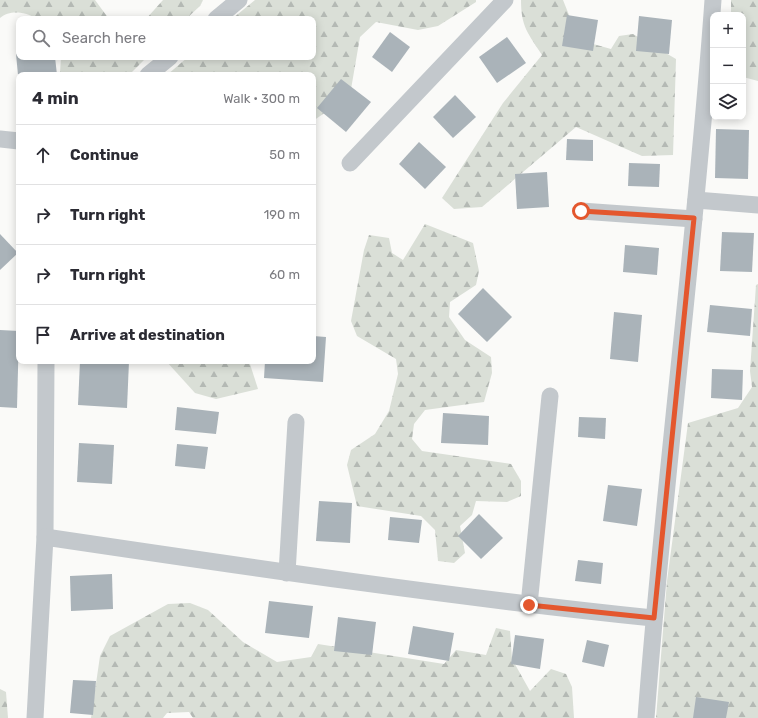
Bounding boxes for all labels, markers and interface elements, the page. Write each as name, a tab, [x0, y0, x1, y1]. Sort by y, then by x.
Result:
map controls	[710, 12, 746, 120]
button: +	[710, 12, 746, 48]
search box	[16, 16, 316, 60]
icon: search	[30, 27, 52, 49]
text: Search here	[62, 29, 146, 47]
button: −	[710, 48, 746, 84]
button: layers	[710, 84, 746, 120]
text: 4 min	[32, 88, 79, 108]
text: Walk · 300 m	[223, 91, 300, 106]
icon: ahead	[32, 144, 54, 166]
text: Continue	[70, 146, 139, 164]
text: 50 m	[269, 147, 300, 162]
route start	[572, 202, 590, 220]
icon: right	[32, 204, 54, 226]
text: Turn right	[70, 206, 145, 224]
text: 190 m	[264, 207, 300, 222]
icon: right	[32, 264, 54, 286]
text: Turn right	[70, 266, 145, 284]
text: 60 m	[269, 267, 300, 282]
icon: arrive	[32, 324, 54, 346]
text: Arrive at destination	[70, 326, 225, 344]
route end	[520, 596, 538, 614]

